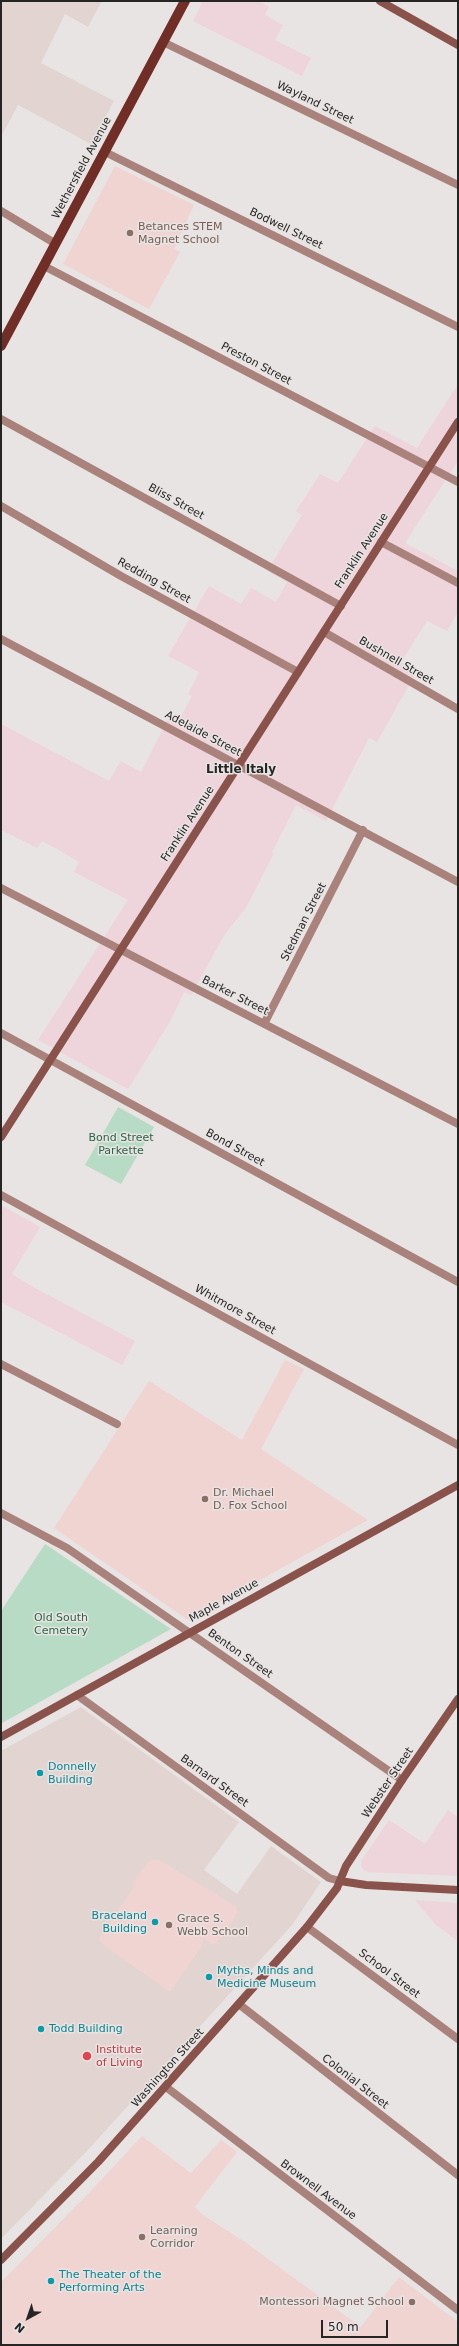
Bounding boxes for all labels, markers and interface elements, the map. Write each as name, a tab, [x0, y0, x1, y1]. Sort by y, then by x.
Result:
street label: Wayland Street	[274, 79, 356, 127]
street label: Wethersfield Avenue	[50, 115, 114, 221]
street label: Bodwell Street	[247, 206, 325, 252]
place label: Betances STEM Magnet School	[138, 220, 223, 246]
marker: Betances STEM Magnet School	[125, 228, 135, 238]
street label: Preston Street	[218, 340, 294, 388]
street label: Bliss Street	[146, 481, 206, 523]
street label: Franklin Avenue	[333, 511, 391, 591]
street label: Redding Street	[115, 555, 193, 607]
street label: Bushnell Street	[356, 634, 436, 688]
street label: Adelaide Street	[163, 708, 243, 760]
district label: Little Italy	[206, 763, 276, 777]
street label: Franklin Avenue	[159, 784, 217, 864]
street label: Stedman Street	[279, 881, 329, 963]
street label: Barker Street	[199, 974, 271, 1018]
street label: Bond Street	[203, 1126, 267, 1170]
park label: Bond Street Parkette	[88, 1131, 154, 1157]
street label: Whitmore Street	[192, 1282, 278, 1338]
place label: Dr. Michael D. Fox School	[213, 1486, 287, 1512]
marker: Dr. Michael D. Fox School	[200, 1494, 210, 1504]
street label: Maple Avenue	[187, 1576, 261, 1626]
park label: Old South Cemetery	[34, 1611, 88, 1637]
street label: Benton Street	[205, 1627, 275, 1681]
street label: Webster Street	[360, 1745, 416, 1821]
street label: Barnard Street	[178, 1752, 250, 1810]
place label: Donnelly Building	[48, 1760, 97, 1786]
marker: Donnelly Building	[35, 1768, 45, 1778]
place label: Braceland Building	[92, 1909, 147, 1935]
place label: Grace S. Webb School	[177, 1912, 248, 1938]
marker: Braceland Building	[150, 1917, 160, 1927]
marker: Grace S. Webb School	[164, 1920, 174, 1930]
street label: School Street	[356, 1947, 422, 2001]
place label: Myths, Minds and Medicine Museum	[217, 1964, 316, 1990]
marker: Myths, Minds and Medicine Museum	[204, 1972, 214, 1982]
place label: Todd Building	[49, 2022, 123, 2036]
marker: Todd Building	[36, 2024, 46, 2034]
street label: Washington Street	[129, 2026, 207, 2110]
place label: Institute of Living	[96, 2043, 143, 2069]
marker: Institute of Living	[81, 2050, 93, 2062]
street label: Colonial Street	[319, 2052, 391, 2112]
street label: Brownell Avenue	[277, 2157, 359, 2223]
place label: Learning Corridor	[150, 2224, 198, 2250]
marker: Learning Corridor	[137, 2232, 147, 2242]
place label: The Theater of the Performing Arts	[59, 2268, 161, 2294]
marker: The Theater of the Performing Arts	[46, 2276, 56, 2286]
place label: Montessori Magnet School	[259, 2295, 404, 2309]
marker: Montessori Magnet School	[407, 2297, 417, 2307]
north arrow	[8, 2298, 48, 2338]
scale bar	[323, 2312, 390, 2338]
text: N	[12, 2320, 28, 2336]
text: 50 m	[328, 2320, 359, 2334]

